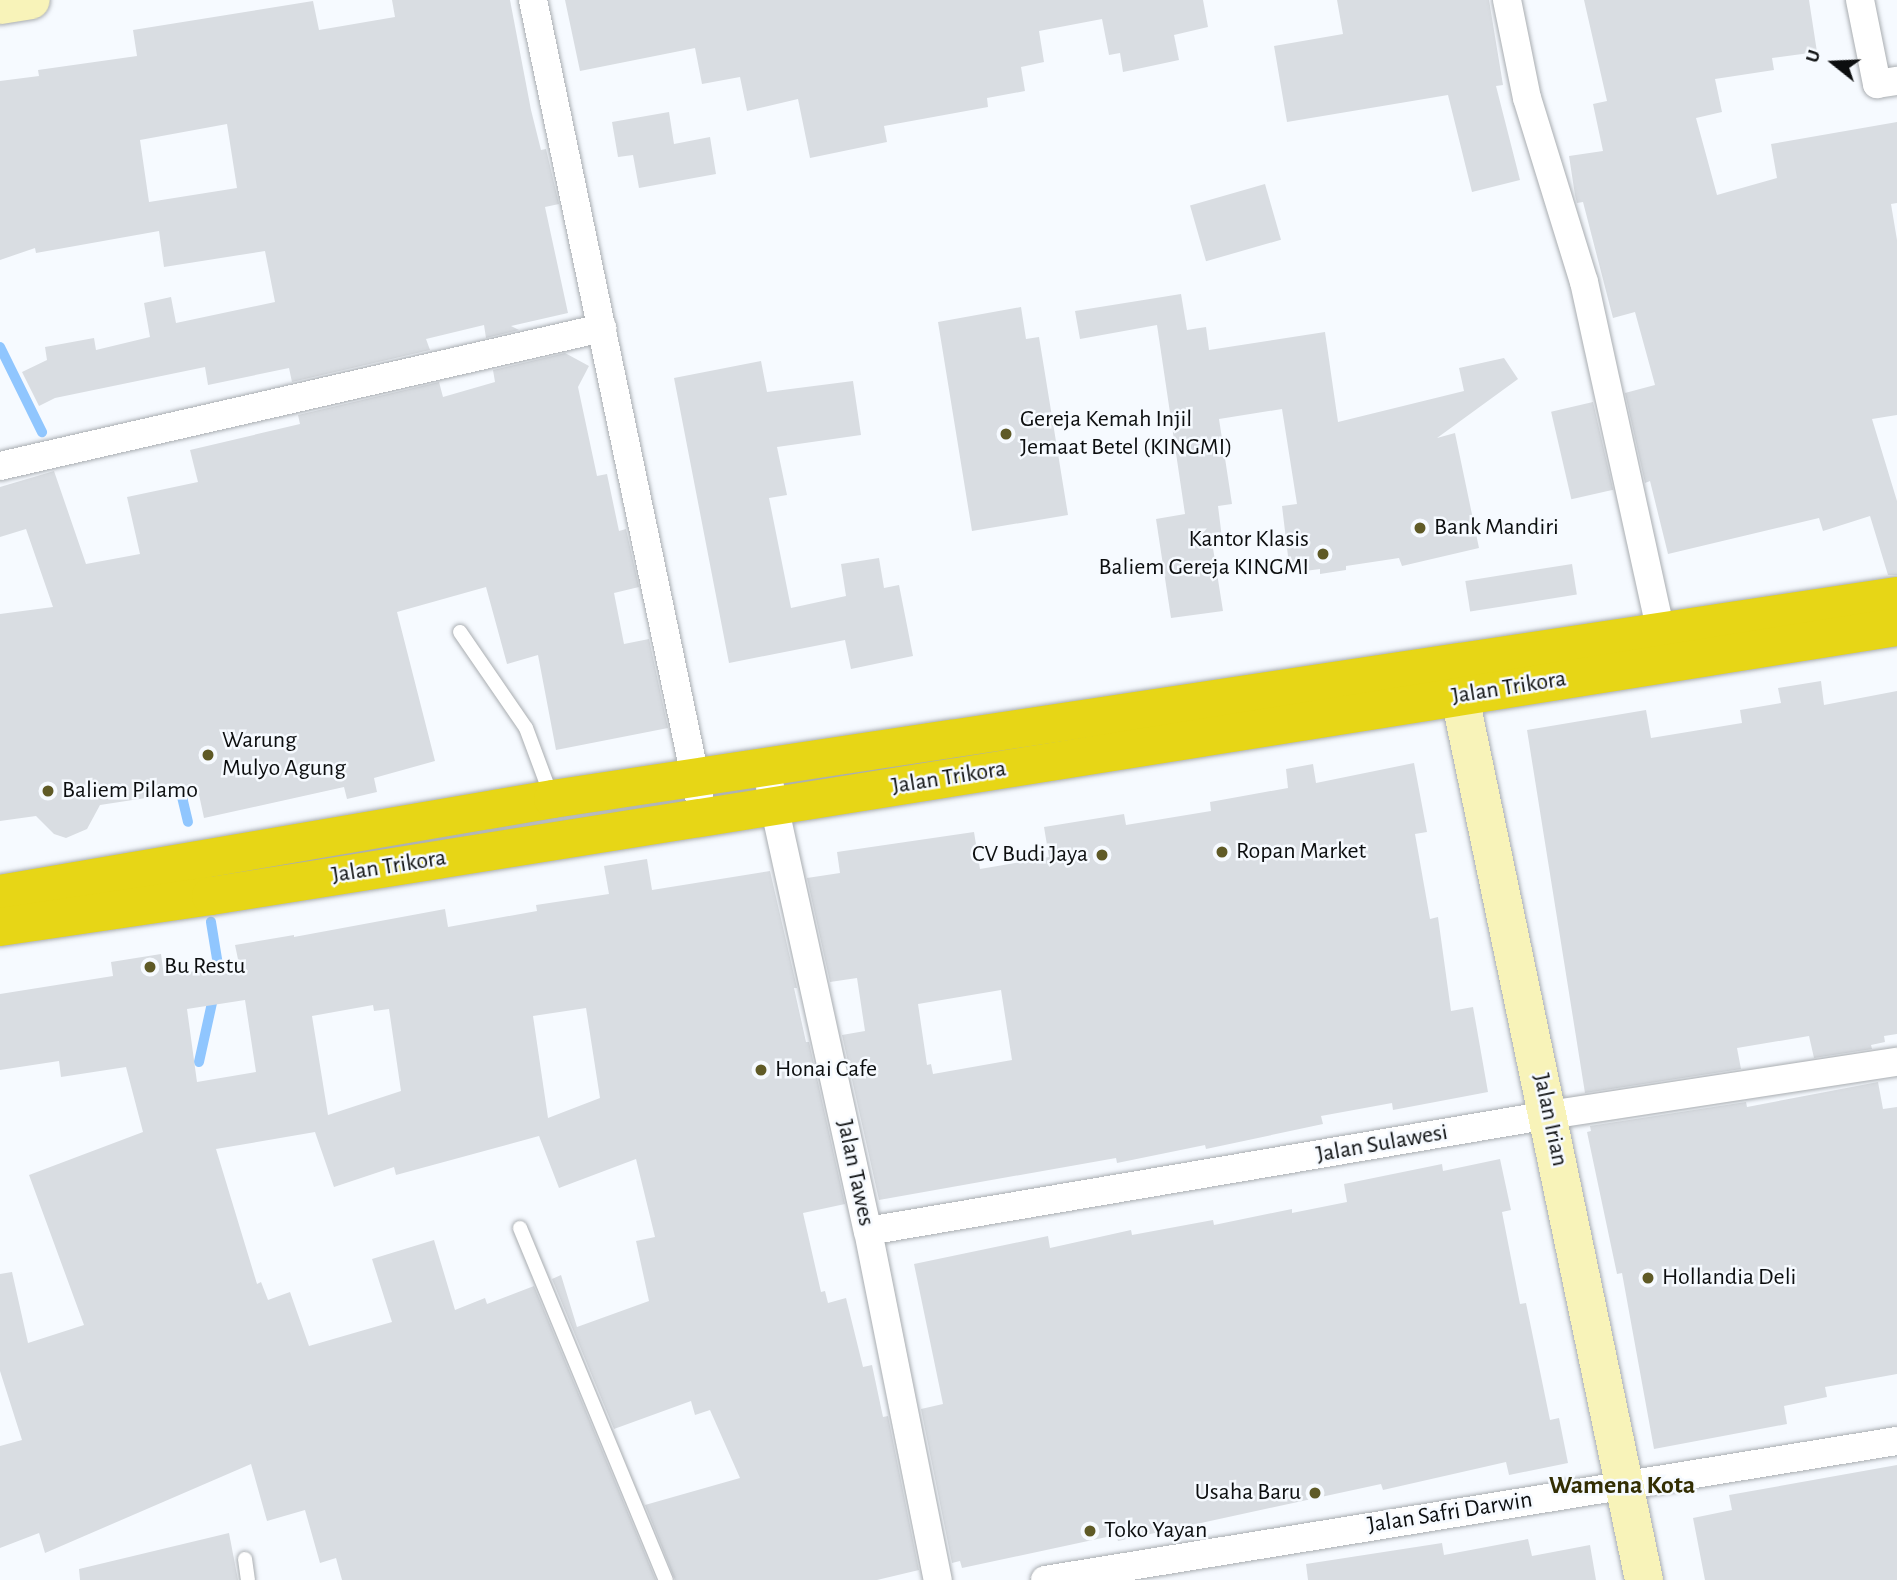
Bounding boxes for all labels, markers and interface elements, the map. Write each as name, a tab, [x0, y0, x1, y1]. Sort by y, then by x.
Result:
north arrow	[1799, 28, 1869, 98]
text: U	[1803, 48, 1824, 65]
place label: Gereja Kemah Injil Jemaat Betel (KINGMI)	[1020, 406, 1233, 462]
marker: Gereja Kemah Injil Jemaat Betel (KINGMI)	[998, 426, 1014, 442]
place label: Bank Mandiri	[1434, 514, 1559, 542]
marker: Bank Mandiri	[1412, 520, 1428, 536]
place label: Kantor Klasis Baliem Gereja KINGMI	[1099, 526, 1309, 582]
marker: Kantor Klasis Baliem Gereja KINGMI	[1315, 546, 1331, 562]
street label: Jalan Trikora	[1450, 665, 1568, 711]
place label: Warung Mulyo Agung	[222, 727, 346, 783]
marker: Warung Mulyo Agung	[200, 747, 216, 763]
street label: Jalan Trikora	[890, 755, 1008, 801]
place label: Baliem Pilamo	[62, 777, 198, 805]
marker: Baliem Pilamo	[40, 783, 56, 799]
place label: Ropan Market	[1236, 838, 1366, 866]
place label: CV Budi Jaya	[972, 841, 1088, 869]
street label: Jalan Trikora	[330, 844, 448, 890]
marker: Ropan Market	[1214, 844, 1230, 860]
marker: CV Budi Jaya	[1094, 847, 1110, 863]
place label: Bu Restu	[164, 953, 245, 981]
marker: Bu Restu	[142, 959, 158, 975]
place label: Honai Cafe	[775, 1056, 877, 1084]
marker: Honai Cafe	[753, 1062, 769, 1078]
street label: Jalan Irian	[1526, 1071, 1574, 1169]
street label: Jalan Tawes	[830, 1117, 880, 1229]
street label: Jalan Sulawesi	[1314, 1118, 1450, 1170]
place label: Hollandia Deli	[1662, 1264, 1796, 1292]
marker: Hollandia Deli	[1640, 1270, 1656, 1286]
district label: Wamena Kota	[1549, 1470, 1695, 1502]
place label: Usaha Baru	[1195, 1479, 1301, 1507]
marker: Usaha Baru	[1307, 1485, 1323, 1501]
street label: Jalan Safri Darwin	[1366, 1486, 1534, 1540]
place label: Toko Yayan	[1104, 1517, 1207, 1545]
marker: Toko Yayan	[1082, 1523, 1098, 1539]

